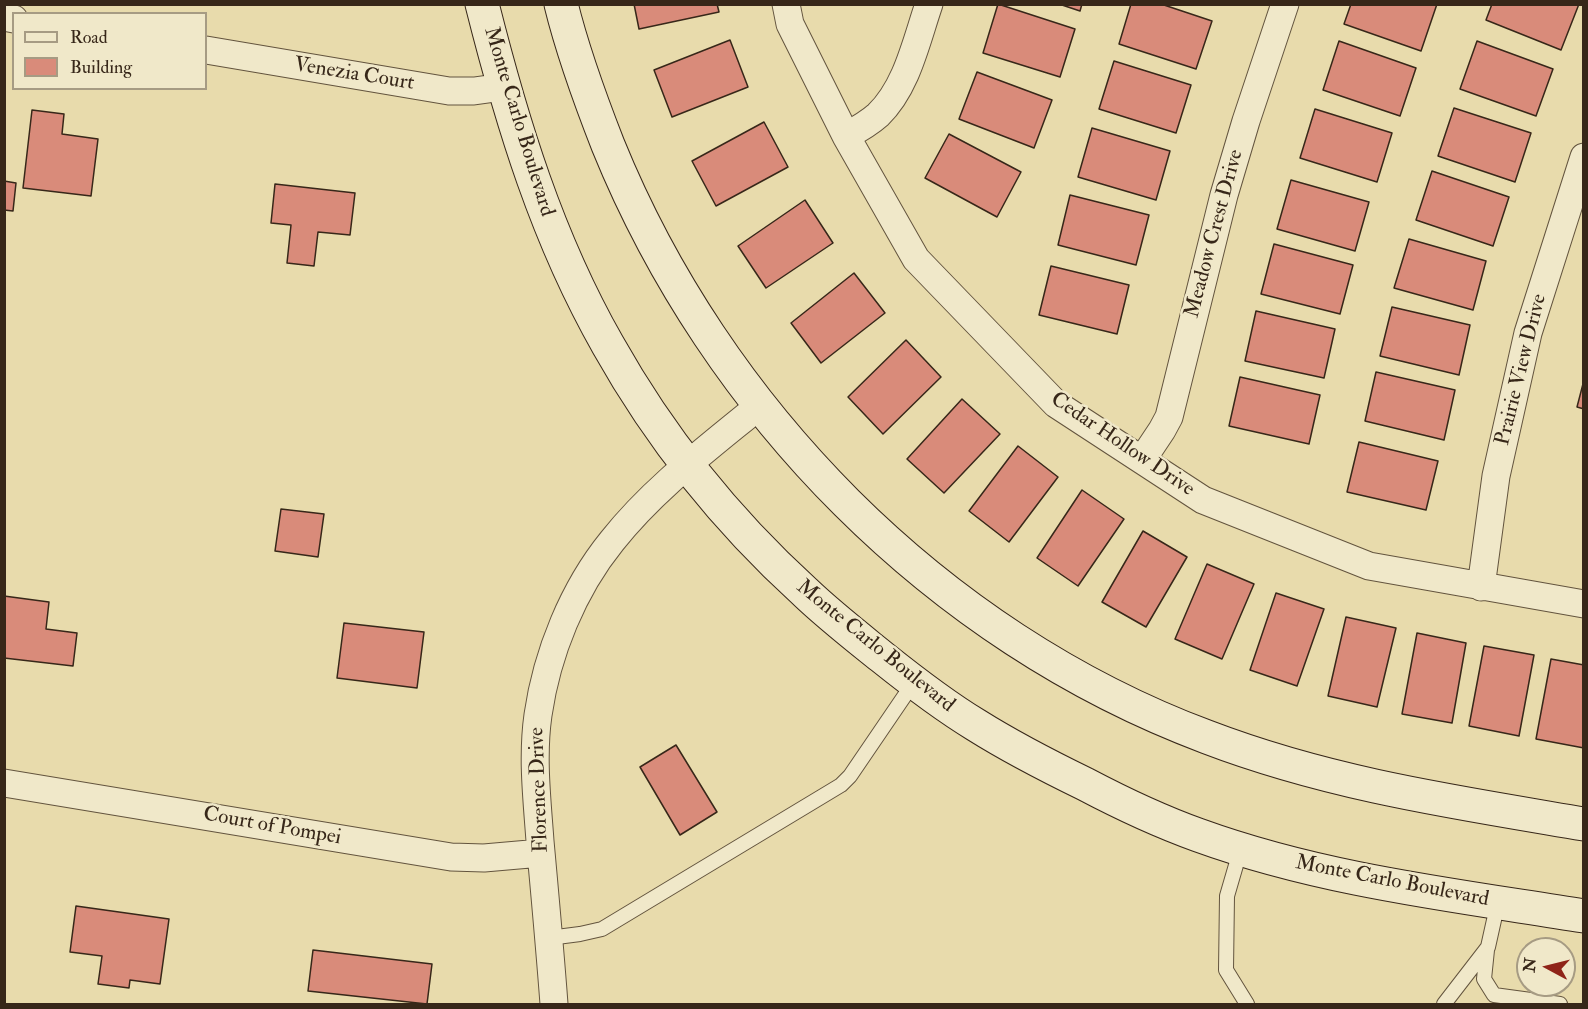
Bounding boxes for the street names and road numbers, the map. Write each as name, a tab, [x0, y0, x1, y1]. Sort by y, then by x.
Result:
street label: Monte Carlo Boulevard	[477, 24, 559, 220]
street label: Venezia Court	[292, 53, 416, 97]
street label: Meadow Crest Drive	[1180, 147, 1250, 321]
street label: Prairie View Drive	[1491, 292, 1553, 448]
street label: Cedar Hollow Drive	[1045, 387, 1199, 503]
street label: Monte Carlo Boulevard	[791, 575, 959, 719]
street label: Florence Drive	[525, 727, 555, 853]
street label: Court of Pompei	[201, 802, 343, 852]
street label: Monte Carlo Boulevard	[1293, 851, 1491, 913]

